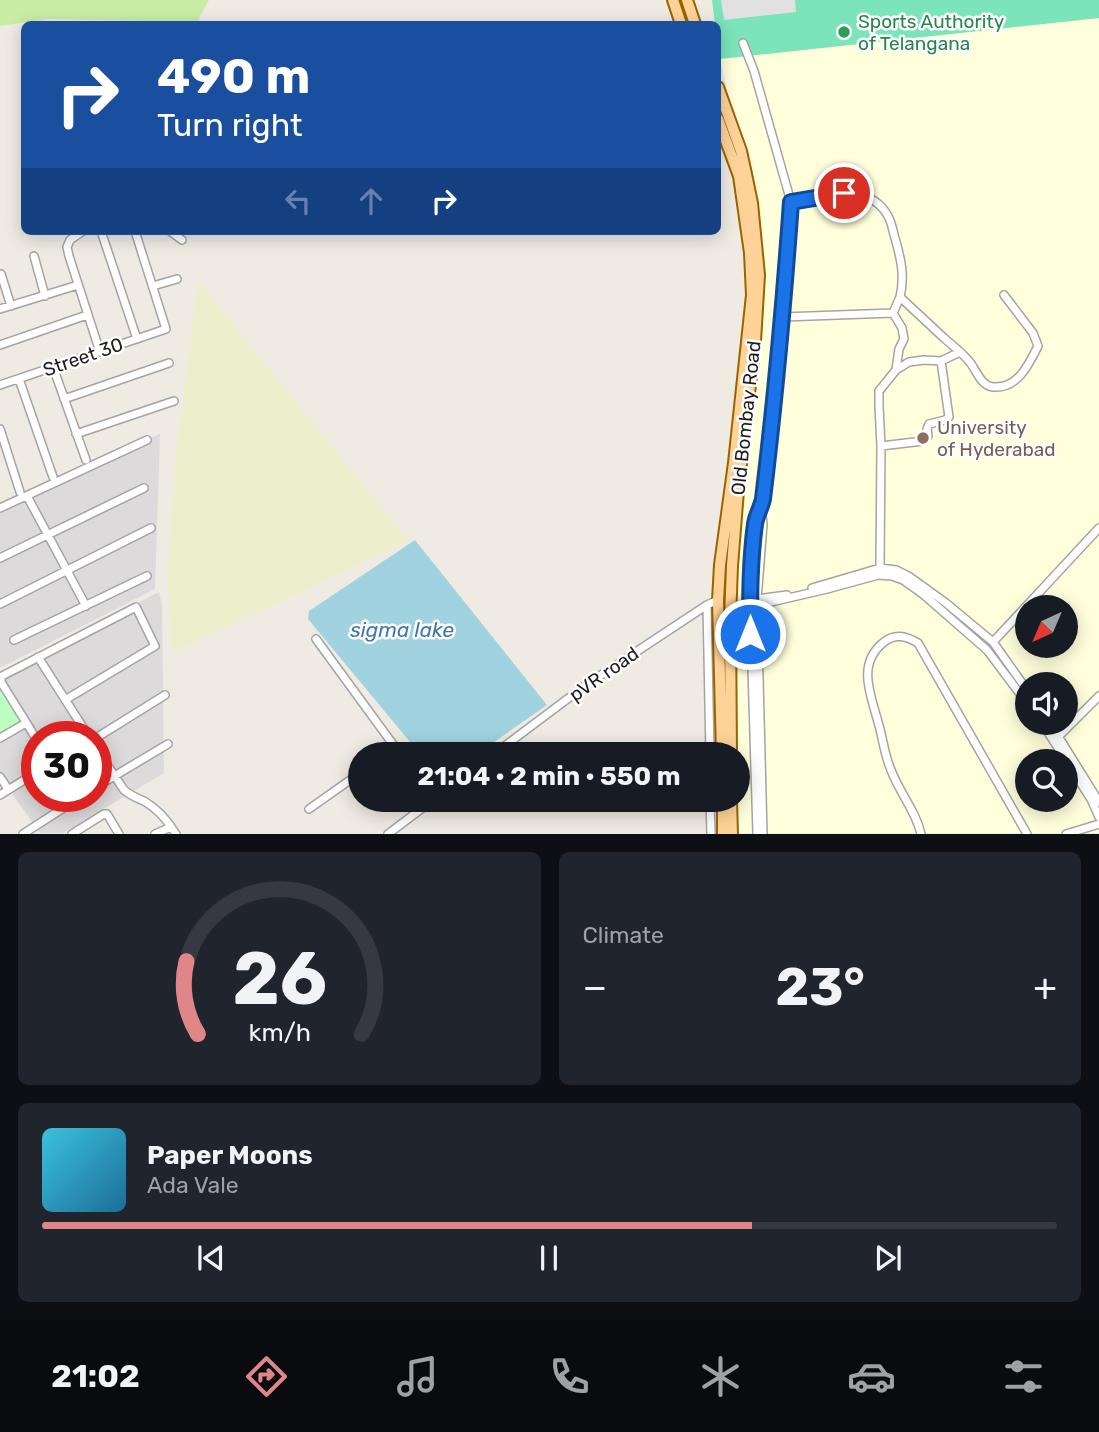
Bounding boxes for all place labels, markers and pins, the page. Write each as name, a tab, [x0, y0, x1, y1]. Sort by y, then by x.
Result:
place label: Sports Authority of Telangana	[858, 10, 1004, 55]
marker: Sports Authority of Telangana	[836, 24, 852, 40]
pin	[814, 163, 874, 223]
place label: University of Hyderabad	[937, 416, 1056, 461]
marker: University of Hyderabad	[915, 430, 931, 446]

